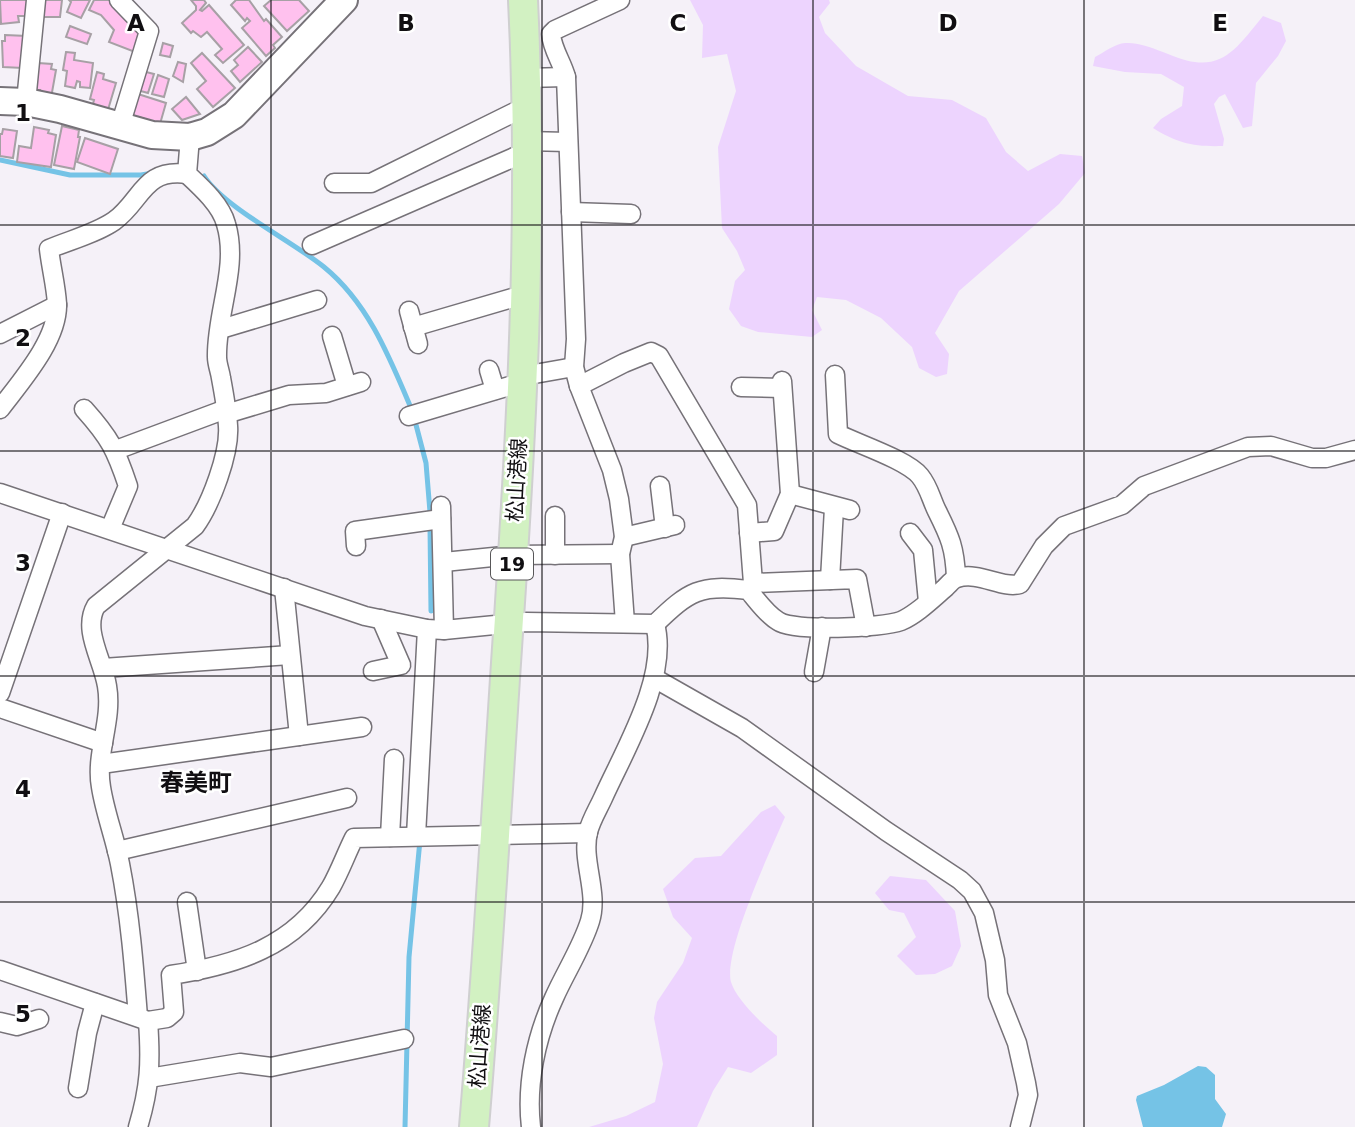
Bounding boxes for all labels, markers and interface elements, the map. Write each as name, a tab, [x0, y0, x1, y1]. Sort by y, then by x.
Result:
text: A	[127, 10, 145, 36]
text: B	[397, 10, 415, 36]
text: C	[670, 10, 686, 36]
text: D	[938, 10, 958, 36]
text: E	[1212, 10, 1228, 36]
text: 1	[15, 100, 31, 126]
text: 2	[15, 325, 31, 351]
street label: 松山港線	[503, 437, 531, 523]
road number: 19	[491, 548, 533, 580]
text: 3	[15, 550, 31, 576]
district label: 春美町	[160, 769, 232, 797]
text: 4	[15, 776, 31, 802]
text: 5	[15, 1001, 31, 1027]
street label: 松山港線	[465, 1003, 495, 1089]

